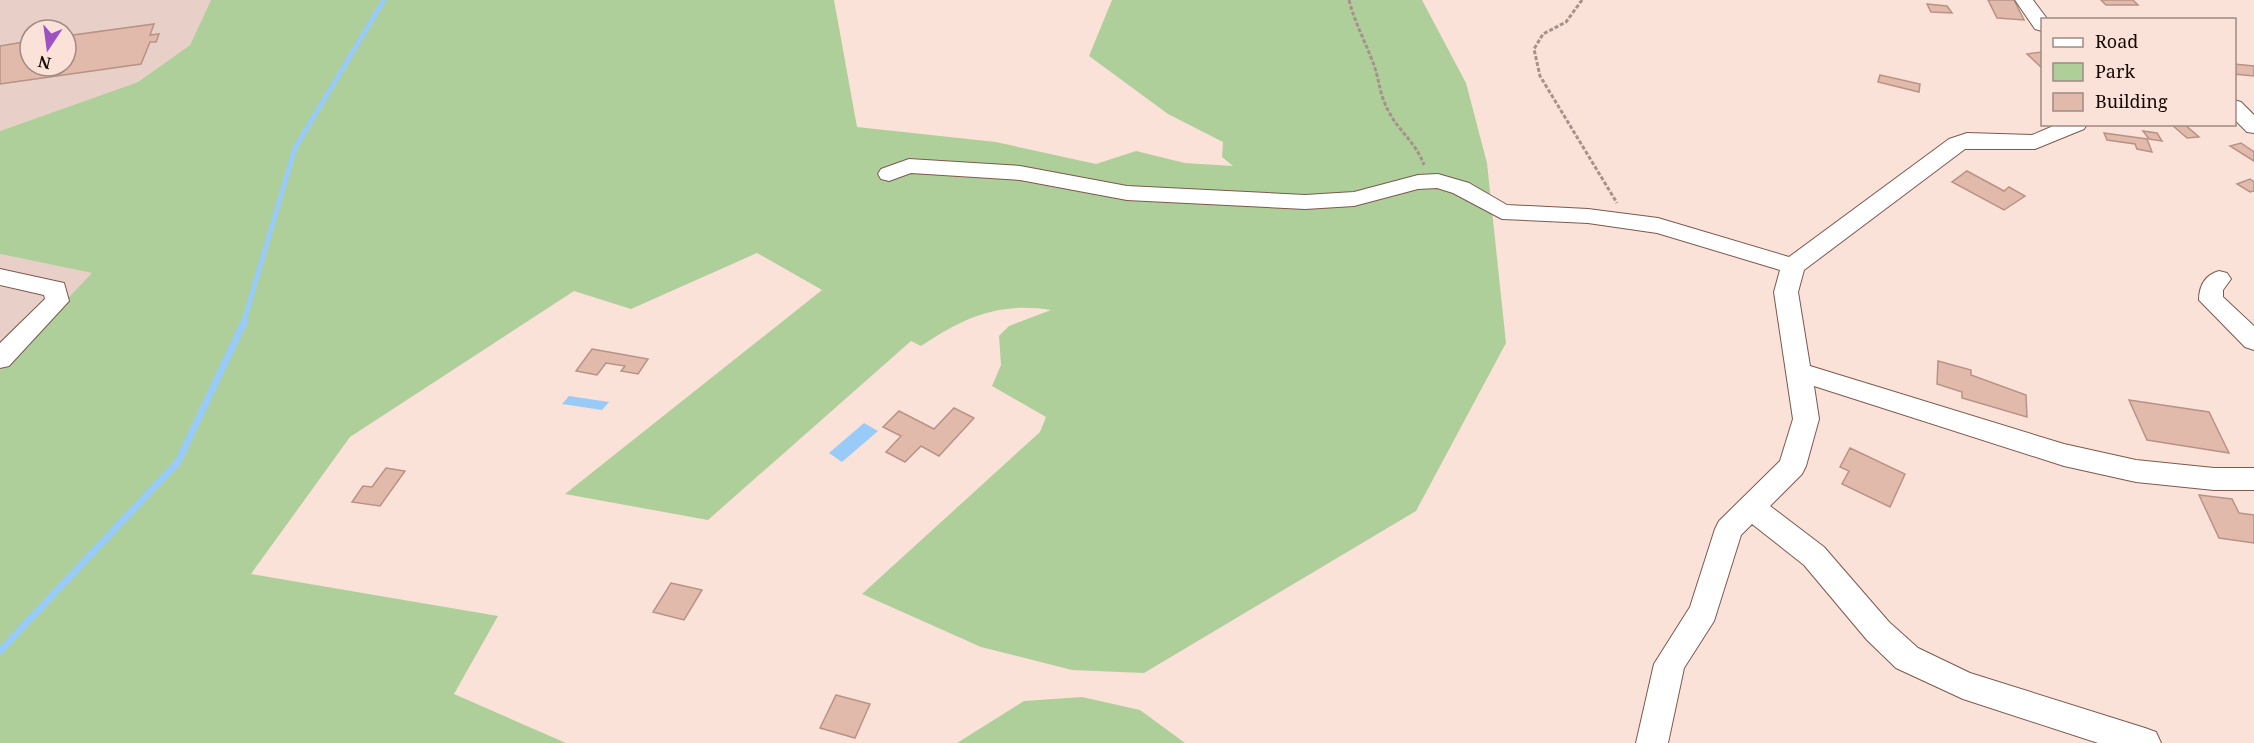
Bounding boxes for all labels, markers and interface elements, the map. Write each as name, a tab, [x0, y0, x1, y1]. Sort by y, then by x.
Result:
north arrow	[18, 18, 78, 78]
legend	[2041, 18, 2236, 126]
text: Road	[2095, 29, 2138, 53]
text: N	[36, 50, 53, 75]
text: Park	[2095, 59, 2135, 83]
text: Building	[2095, 89, 2168, 113]

